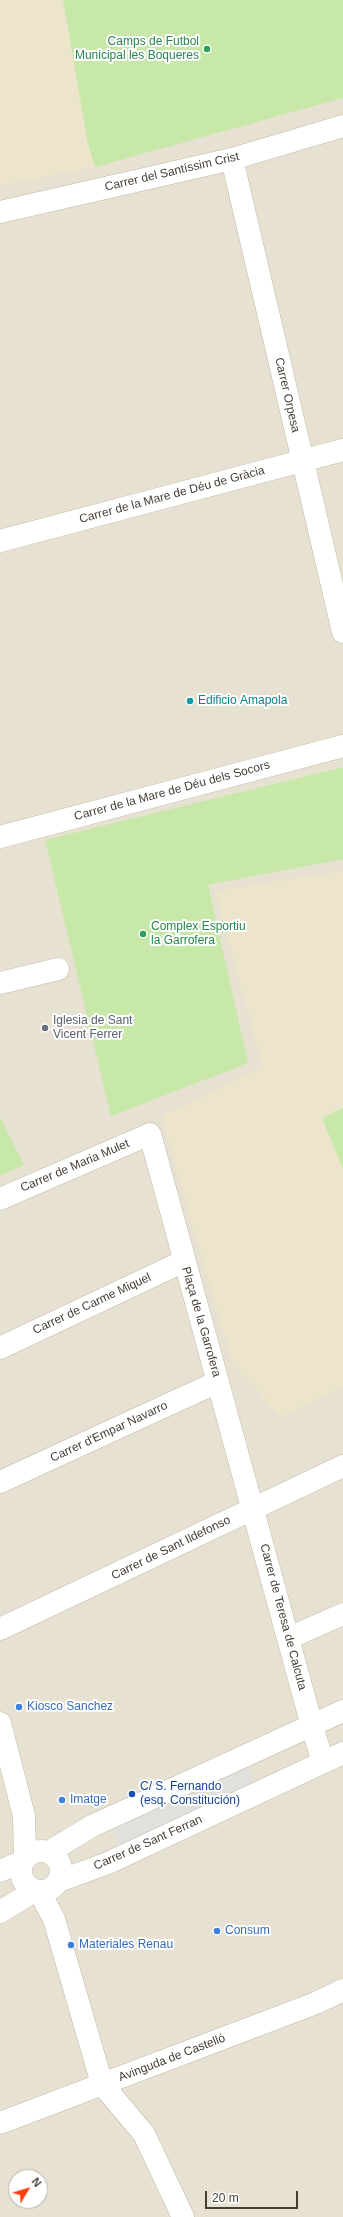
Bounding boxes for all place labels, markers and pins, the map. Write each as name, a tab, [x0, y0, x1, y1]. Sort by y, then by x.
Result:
place label: Camps de Futbol Municipal les Boqueres	[75, 35, 199, 63]
marker: Camps de Futbol Municipal les Boqueres	[202, 44, 212, 54]
place label: Edificio Amapola	[198, 694, 287, 708]
marker: Edificio Amapola	[185, 696, 195, 706]
place label: Complex Esportiu la Garrofera	[151, 920, 246, 948]
marker: Complex Esportiu la Garrofera	[138, 929, 148, 939]
place label: Iglesia de Sant Vicent Ferrer	[53, 1014, 132, 1042]
marker: Iglesia de Sant Vicent Ferrer	[40, 1023, 50, 1033]
place label: Kiosco Sanchez	[27, 1700, 113, 1714]
marker: Kiosco Sanchez	[14, 1702, 24, 1712]
place label: C/ S. Fernando (esq. Constitución)	[140, 1780, 240, 1808]
marker: C/ S. Fernando (esq. Constitución)	[127, 1789, 137, 1799]
place label: Imatge	[70, 1793, 107, 1807]
marker: Imatge	[57, 1795, 67, 1805]
place label: Consum	[225, 1924, 270, 1938]
marker: Consum	[212, 1926, 222, 1936]
place label: Materiales Renau	[79, 1938, 173, 1952]
marker: Materiales Renau	[66, 1940, 76, 1950]

